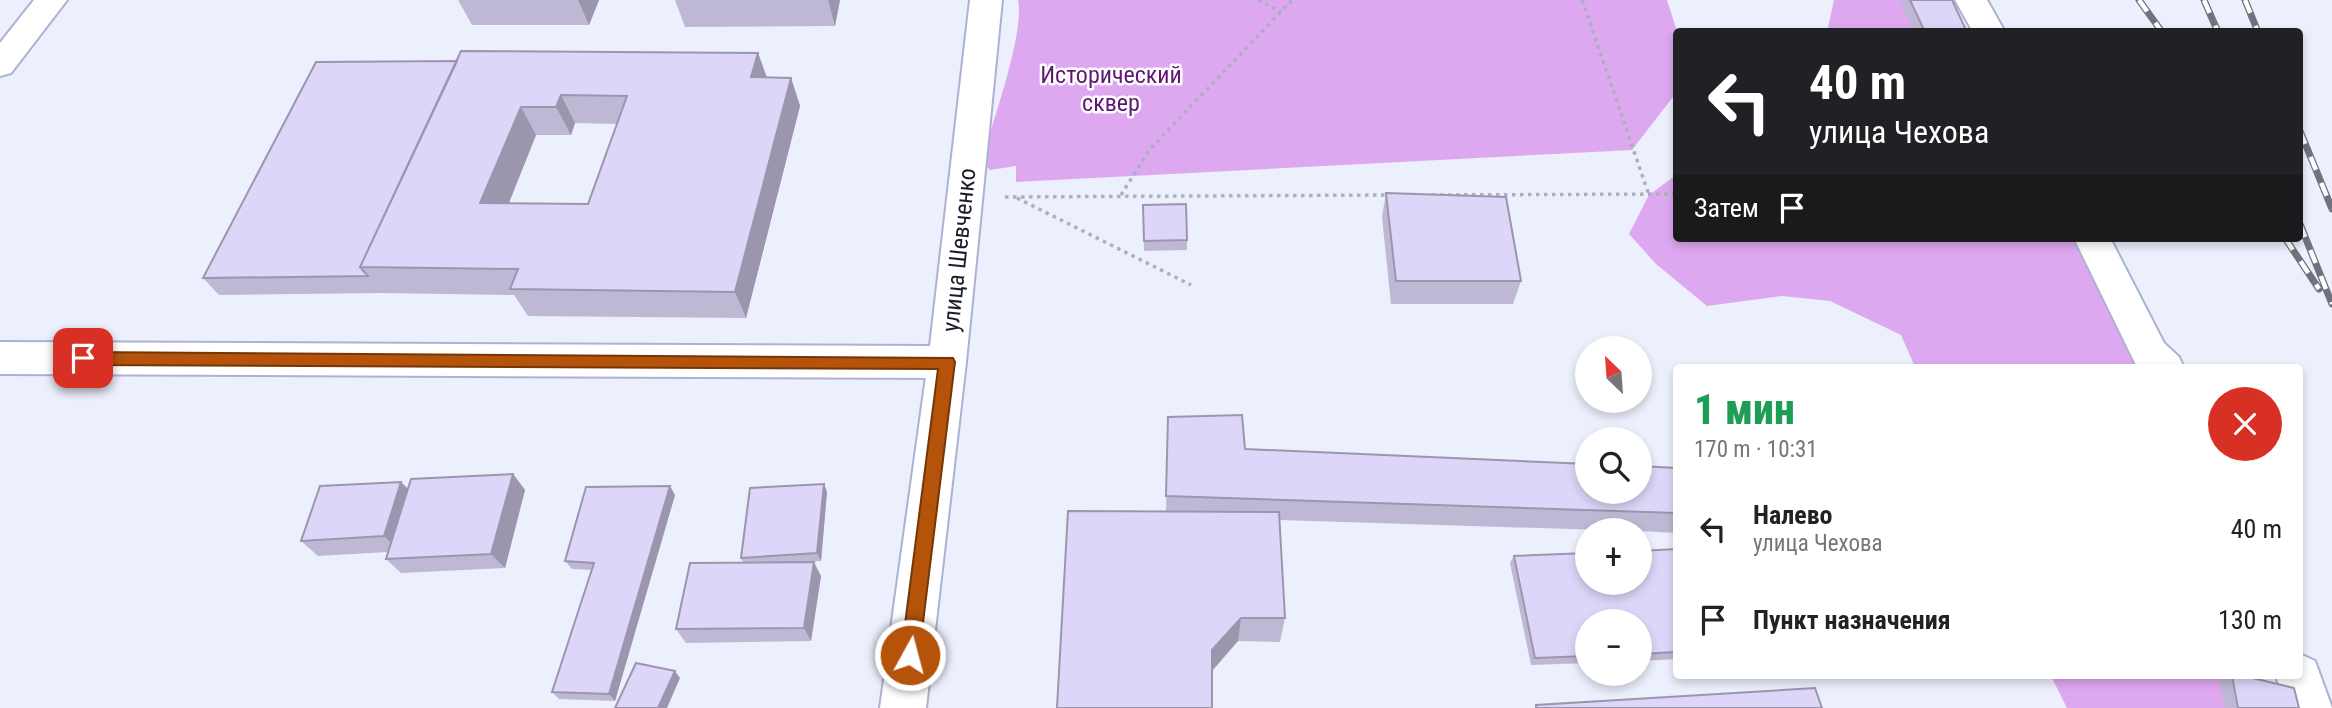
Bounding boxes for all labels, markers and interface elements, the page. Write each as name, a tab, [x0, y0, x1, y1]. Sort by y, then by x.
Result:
text: 40 m	[1809, 54, 1906, 111]
icon: left	[1694, 56, 1785, 147]
park label: Исторический сквер	[1040, 61, 1182, 117]
text: улица Чехова	[1809, 113, 1989, 151]
street label: улица Шевченко	[936, 167, 982, 333]
icon: arrive	[1773, 189, 1811, 227]
text: Затем	[1694, 193, 1759, 223]
pin	[53, 328, 113, 388]
north arrow	[1575, 336, 1652, 413]
map controls	[1575, 336, 1652, 686]
icon: arrive	[64, 339, 102, 377]
text: 1 мин	[1694, 385, 1795, 434]
button: close	[2208, 387, 2282, 461]
button: search	[1575, 427, 1652, 504]
text: 170 m · 10:31	[1694, 436, 1818, 463]
text: Налево	[1753, 500, 1833, 530]
icon: left	[1694, 510, 1732, 548]
text: 40 m	[2231, 514, 2282, 544]
button: +	[1575, 518, 1652, 595]
text: улица Чехова	[1753, 530, 1883, 557]
icon: arrive	[1694, 601, 1732, 639]
text: Пункт назначения	[1753, 605, 1951, 635]
text: 130 m	[2218, 605, 2282, 635]
button: −	[1575, 609, 1652, 686]
position arrow	[873, 618, 947, 692]

